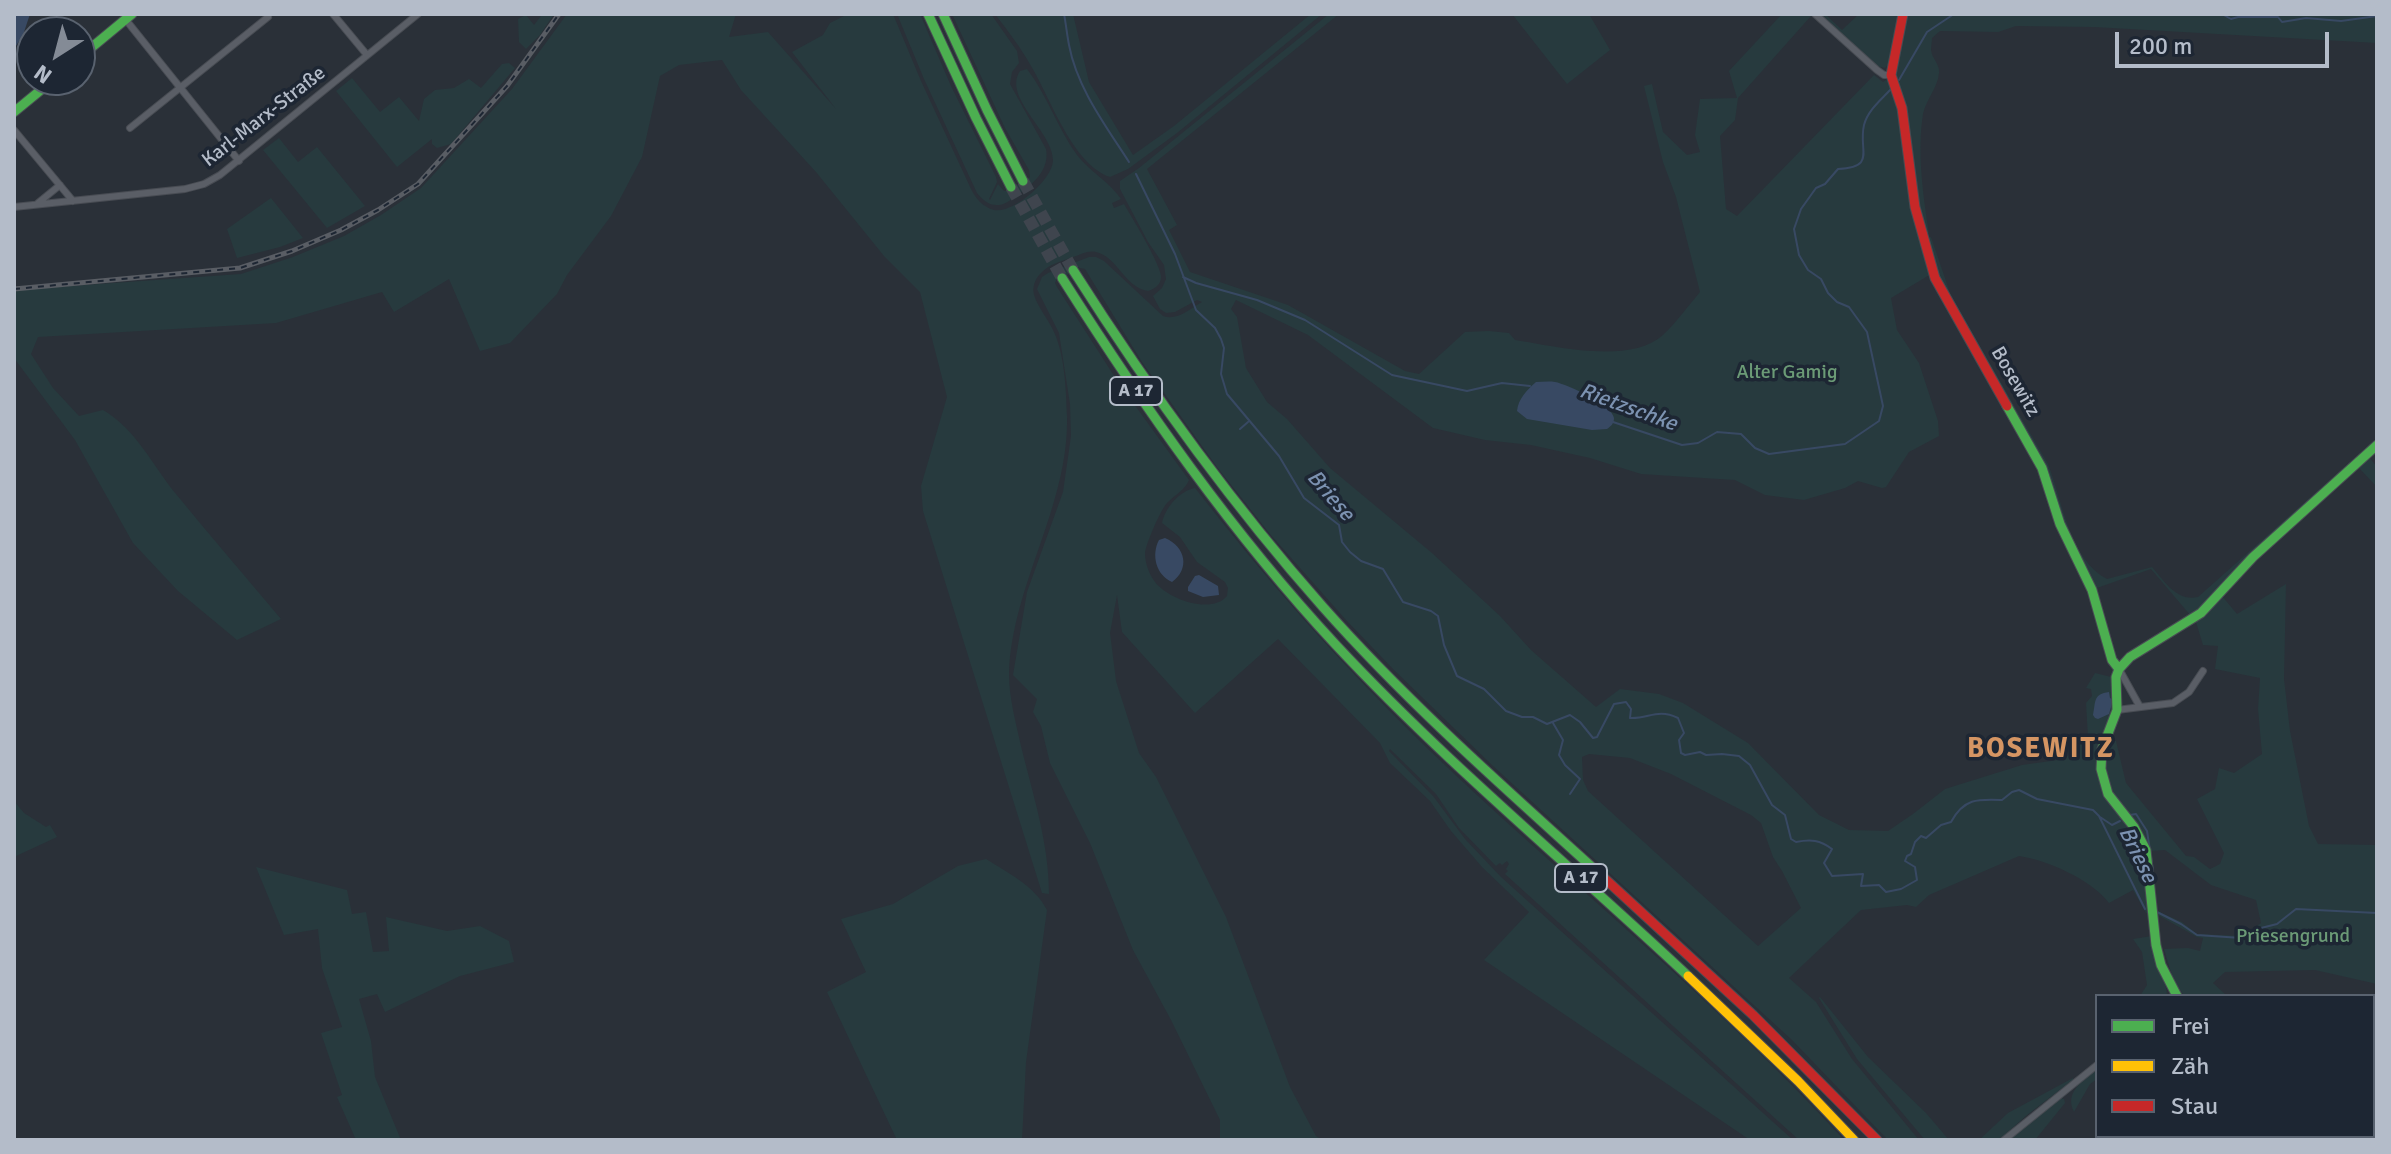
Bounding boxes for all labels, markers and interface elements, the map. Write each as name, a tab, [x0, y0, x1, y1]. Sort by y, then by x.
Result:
north arrow	[16, 16, 96, 96]
scale bar	[2119, 16, 2333, 66]
text: 200 m	[2129, 31, 2192, 61]
text: N	[29, 59, 57, 90]
street label: Karl-Marx-Straße	[198, 61, 330, 173]
street label: Bosewitz	[1985, 343, 2045, 421]
park label: Alter Gamig	[1736, 361, 1838, 385]
road number: A 17	[1110, 377, 1162, 405]
water label: Rietzschke	[1576, 378, 1680, 438]
water label: Briese	[1301, 465, 1359, 527]
district label: BOSEWITZ	[1967, 733, 2115, 767]
water label: Briese	[2112, 823, 2162, 887]
road number: A 17	[1555, 864, 1607, 892]
park label: Priesengrund	[2236, 925, 2350, 949]
legend	[2095, 994, 2375, 1138]
text: Frei	[2171, 1011, 2210, 1041]
text: Zäh	[2171, 1051, 2209, 1081]
text: Stau	[2171, 1091, 2218, 1121]

